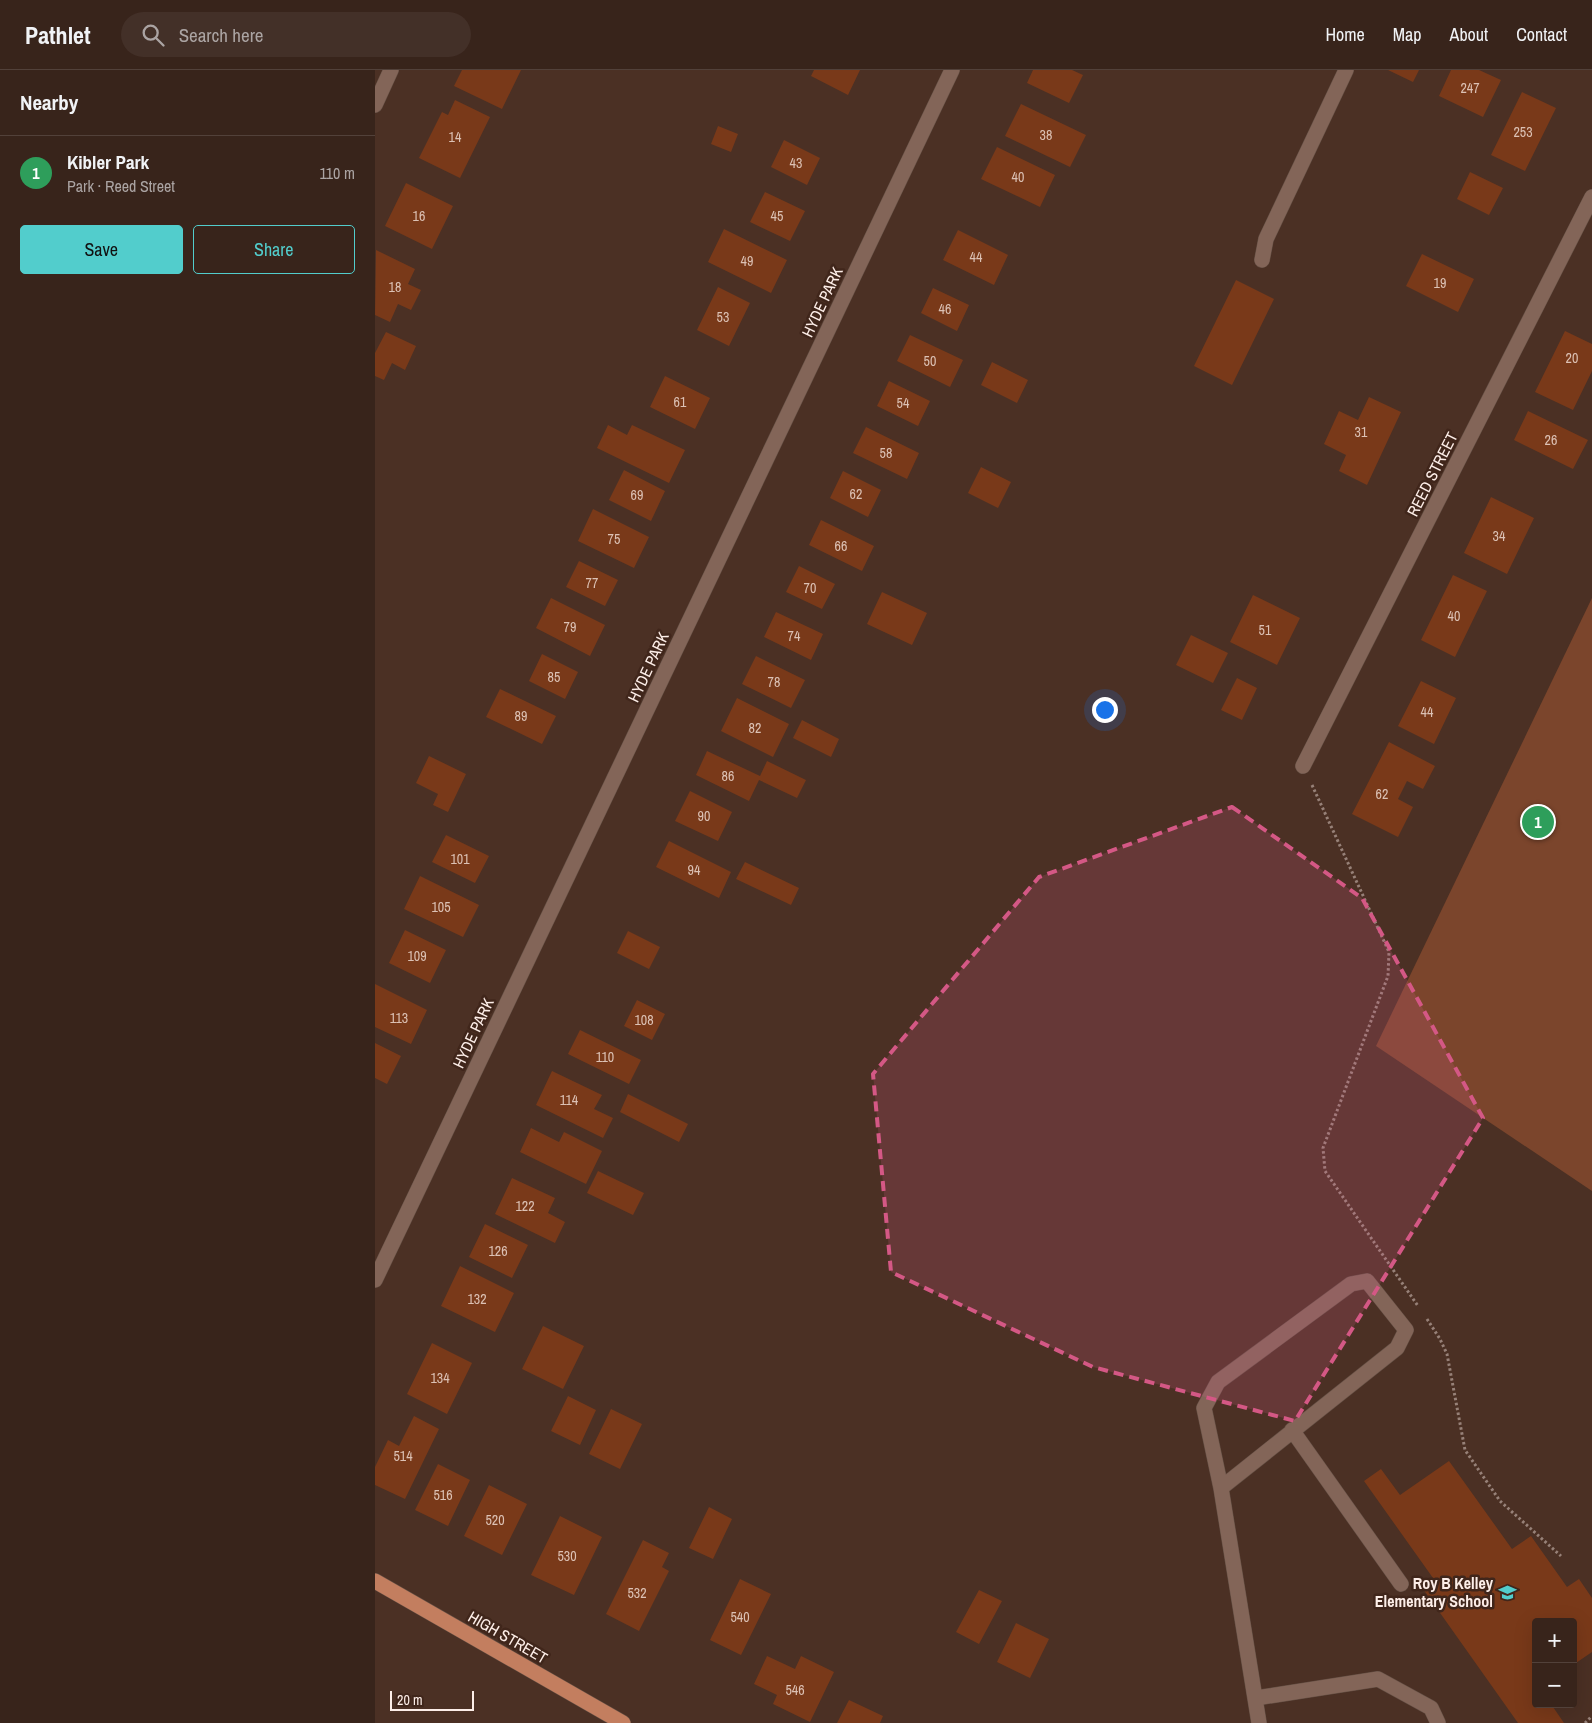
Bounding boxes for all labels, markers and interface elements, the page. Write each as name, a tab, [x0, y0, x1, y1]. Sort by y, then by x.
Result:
search box	[121, 12, 471, 57]
text: Pathlet	[25, 19, 91, 51]
icon: search	[139, 21, 167, 49]
text: Search here	[179, 22, 264, 48]
text: Home	[1325, 22, 1365, 47]
text: Map	[1393, 22, 1422, 47]
text: About	[1450, 22, 1488, 47]
text: Contact	[1516, 22, 1567, 47]
house number: 247	[1460, 79, 1480, 97]
text: Nearby	[20, 88, 78, 117]
house number: 253	[1513, 123, 1533, 141]
house number: 38	[1040, 126, 1052, 144]
house number: 14	[449, 128, 462, 146]
text: Kibler Park	[67, 149, 149, 175]
house number: 43	[790, 154, 802, 172]
text: 1	[32, 162, 40, 184]
text: 110 m	[319, 162, 355, 184]
house number: 40	[1012, 168, 1024, 186]
text: Park · Reed Street	[67, 175, 175, 197]
house number: 16	[413, 207, 425, 225]
house number: 45	[771, 207, 783, 225]
button: Save	[20, 225, 183, 274]
button: Share	[193, 225, 355, 274]
house number: 44	[970, 248, 983, 266]
house number: 49	[741, 252, 753, 270]
street label: HYDE PARK	[796, 263, 848, 341]
house number: 19	[1434, 274, 1446, 292]
house number: 18	[389, 278, 401, 296]
house number: 46	[939, 300, 951, 318]
house number: 53	[717, 308, 729, 326]
house number: 20	[1566, 349, 1578, 367]
house number: 50	[924, 352, 936, 370]
house number: 61	[674, 393, 687, 411]
house number: 54	[897, 394, 910, 412]
house number: 31	[1355, 423, 1368, 441]
street label: REED STREET	[1401, 428, 1463, 520]
house number: 26	[1545, 431, 1557, 449]
house number: 58	[880, 444, 892, 462]
house number: 62	[850, 485, 862, 503]
house number: 69	[631, 486, 643, 504]
house number: 34	[1493, 527, 1506, 545]
house number: 75	[608, 530, 620, 548]
house number: 66	[835, 537, 847, 555]
house number: 77	[586, 574, 598, 592]
house number: 70	[804, 579, 816, 597]
house number: 40	[1448, 607, 1460, 625]
house number: 79	[564, 618, 576, 636]
house number: 51	[1259, 621, 1272, 639]
house number: 74	[788, 627, 801, 645]
street label: HYDE PARK	[622, 628, 674, 706]
house number: 85	[548, 668, 560, 686]
house number: 78	[768, 673, 780, 691]
your location	[1092, 697, 1118, 723]
house number: 44	[1421, 703, 1434, 721]
house number: 89	[515, 707, 527, 725]
house number: 82	[749, 719, 761, 737]
house number: 86	[722, 767, 734, 785]
house number: 62	[1376, 785, 1388, 803]
pin: 1	[1522, 803, 1554, 841]
house number: 90	[698, 807, 710, 825]
house number: 101	[450, 850, 470, 868]
house number: 94	[688, 861, 701, 879]
house number: 105	[431, 898, 451, 916]
house number: 109	[407, 947, 427, 965]
street label: HYDE PARK	[447, 994, 499, 1072]
house number: 113	[390, 1009, 408, 1027]
house number: 108	[634, 1011, 654, 1029]
house number: 110	[596, 1048, 614, 1066]
house number: 114	[560, 1091, 579, 1109]
house number: 122	[515, 1197, 535, 1215]
house number: 126	[488, 1242, 508, 1260]
house number: 132	[467, 1290, 487, 1308]
house number: 134	[430, 1369, 450, 1387]
house number: 514	[393, 1447, 413, 1465]
house number: 516	[433, 1486, 453, 1504]
house number: 520	[485, 1511, 505, 1529]
house number: 530	[557, 1547, 577, 1565]
place label: Roy B Kelley Elementary School	[1375, 1572, 1494, 1612]
school or university icon: Roy B Kelley Elementary School	[1497, 1582, 1517, 1602]
house number: 532	[627, 1584, 647, 1602]
street label: HIGH STREET	[464, 1605, 552, 1669]
house number: 540	[730, 1608, 750, 1626]
map controls	[1532, 1618, 1577, 1708]
button: +	[1532, 1618, 1577, 1663]
button: −	[1532, 1663, 1577, 1708]
house number: 546	[785, 1681, 805, 1699]
scale bar	[390, 1688, 474, 1711]
text: 20 m	[397, 1691, 423, 1709]

